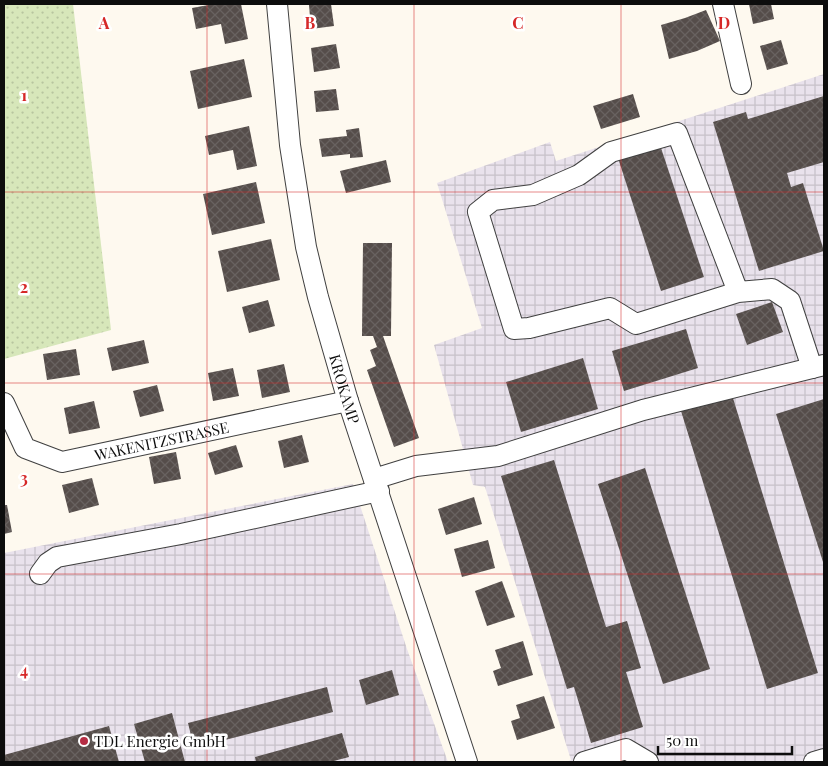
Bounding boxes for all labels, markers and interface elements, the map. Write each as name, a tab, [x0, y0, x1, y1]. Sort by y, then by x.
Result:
text: A	[98, 12, 110, 33]
text: B	[305, 12, 316, 33]
text: C	[512, 12, 524, 33]
text: D	[718, 12, 730, 33]
text: 1	[21, 84, 27, 105]
text: 2	[20, 276, 28, 297]
street label: KROKAMP	[325, 352, 365, 426]
street label: WAKENITZSTRASSE	[92, 417, 231, 465]
text: 3	[20, 467, 28, 488]
text: 4	[20, 659, 28, 680]
scale bar	[658, 724, 792, 756]
text: 50 m	[666, 730, 699, 750]
place label: TDL Energie GmbH	[94, 731, 226, 751]
marker: TDL Energie GmbH	[78, 735, 90, 747]

